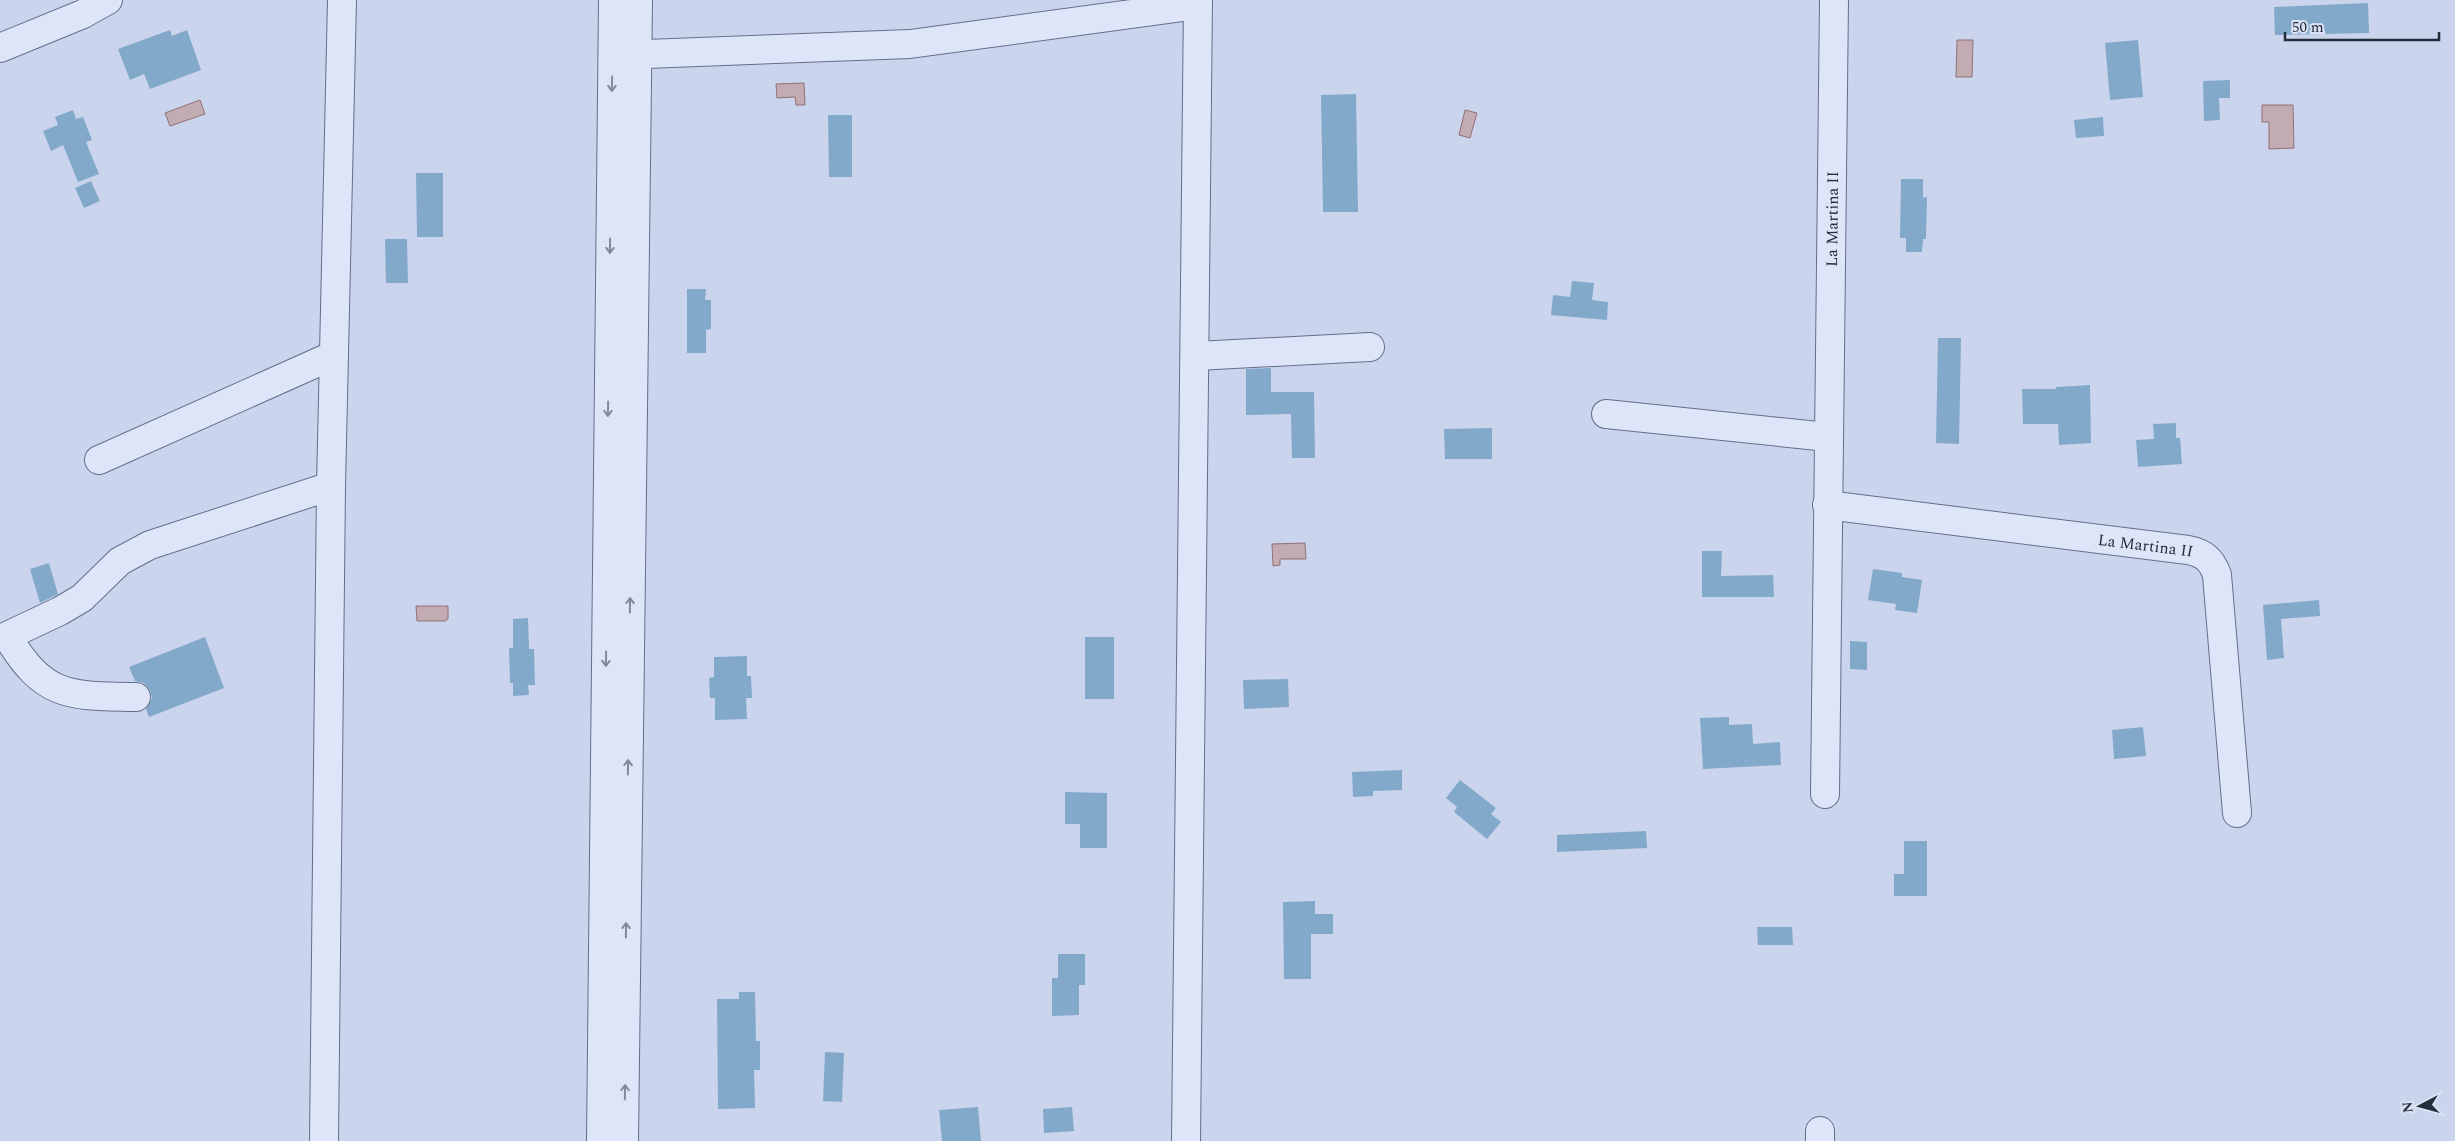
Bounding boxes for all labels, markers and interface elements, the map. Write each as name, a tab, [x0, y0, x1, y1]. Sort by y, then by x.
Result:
scale bar	[2285, 10, 2439, 42]
text: 50 m	[2292, 16, 2324, 39]
one-way arrow	[607, 75, 617, 91]
street label: La Martina II	[1820, 171, 1845, 267]
one-way arrow	[605, 238, 615, 254]
one-way arrow	[603, 400, 613, 416]
street label: La Martina II	[2096, 528, 2196, 564]
one-way arrow	[625, 597, 635, 614]
one-way arrow	[601, 650, 611, 666]
one-way arrow	[623, 760, 633, 776]
one-way arrow	[621, 922, 631, 938]
north arrow	[2395, 1081, 2445, 1131]
one-way arrow	[620, 1085, 629, 1101]
text: N	[2397, 1101, 2419, 1114]

